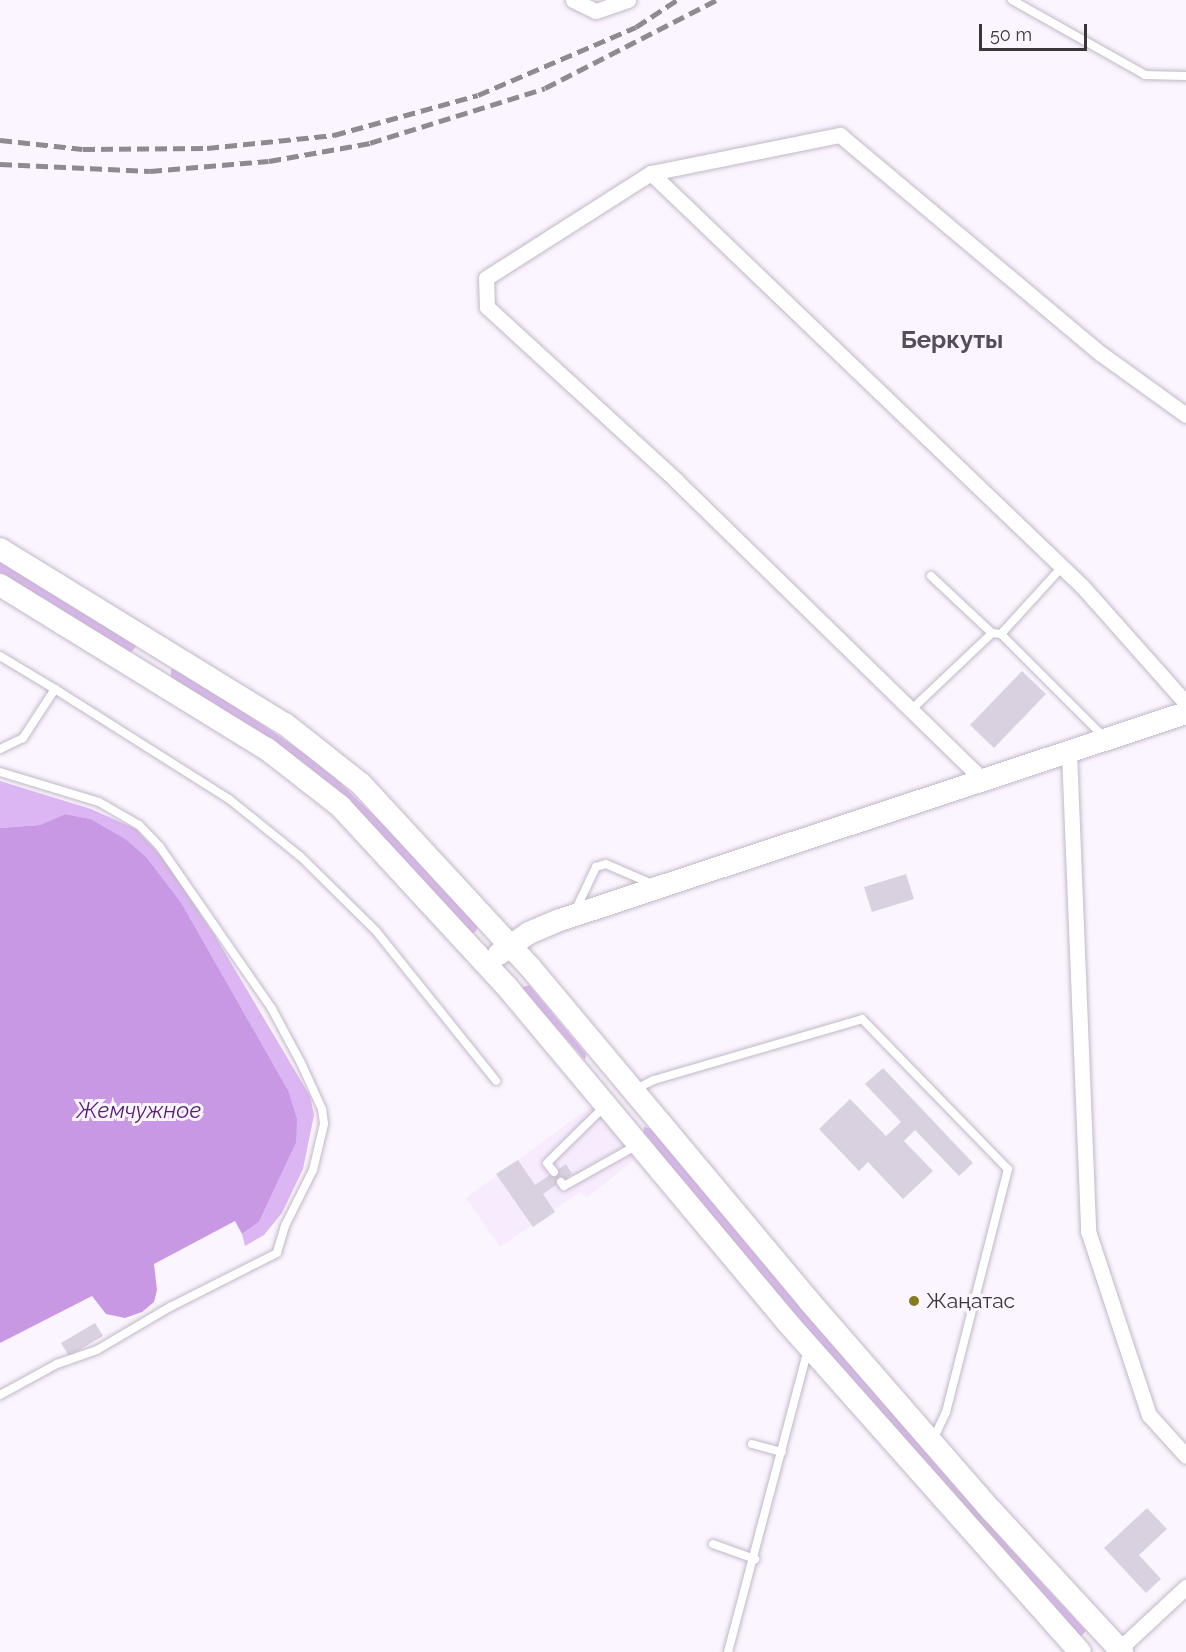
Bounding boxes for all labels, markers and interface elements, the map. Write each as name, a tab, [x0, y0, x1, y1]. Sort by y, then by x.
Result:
scale bar	[982, 12, 1090, 50]
text: 50 m	[990, 24, 1032, 45]
district label: Беркуты	[901, 326, 1003, 354]
water label: Жемчужное	[77, 1098, 201, 1124]
place label: Жаңатас	[926, 1288, 1015, 1314]
marker: Жаңатас	[907, 1294, 921, 1308]

